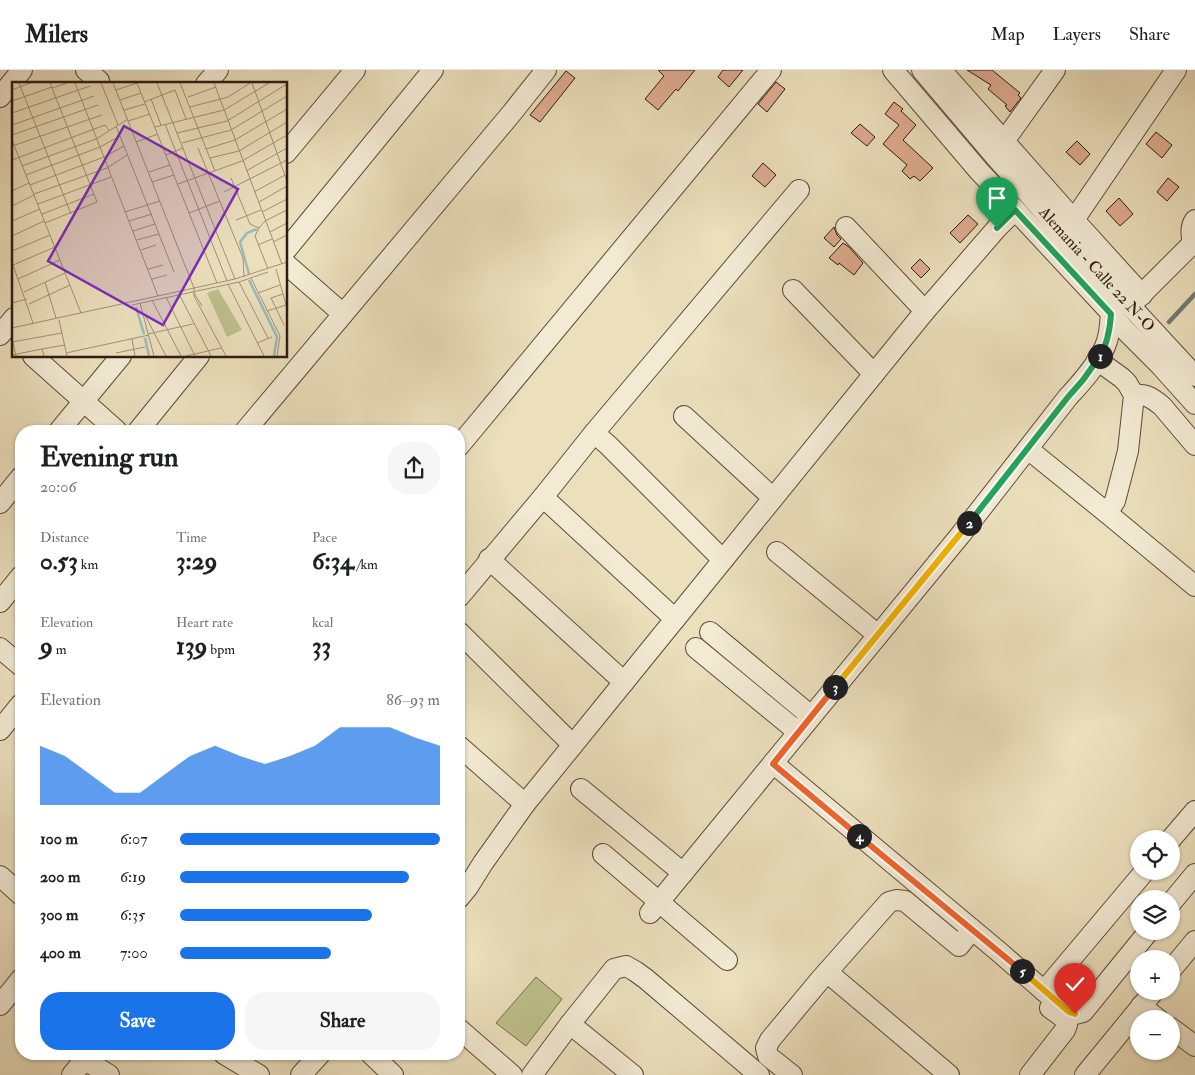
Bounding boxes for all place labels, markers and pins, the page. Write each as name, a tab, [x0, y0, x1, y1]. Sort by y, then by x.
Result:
pin	[976, 177, 1018, 228]
pin: 1	[1088, 344, 1112, 368]
pin: 2	[956, 510, 982, 536]
pin: 3	[822, 674, 848, 700]
pin: 4	[846, 824, 872, 848]
pin: 5	[1010, 958, 1034, 984]
pin	[1054, 963, 1096, 1014]

